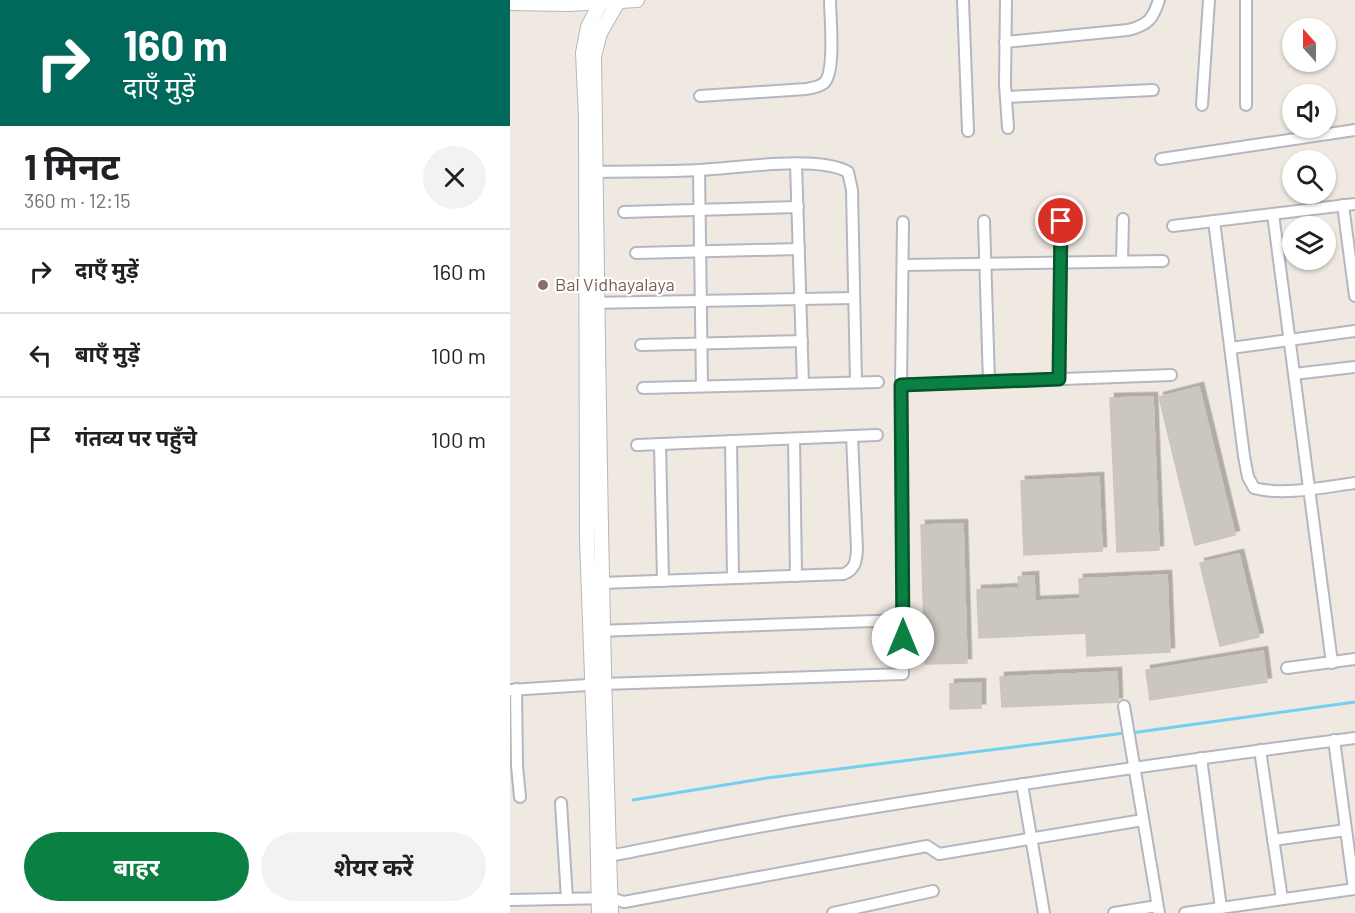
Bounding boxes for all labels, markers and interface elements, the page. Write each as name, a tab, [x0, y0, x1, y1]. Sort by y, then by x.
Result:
north arrow	[1282, 18, 1336, 72]
map controls	[1282, 18, 1336, 270]
text: 160 m	[123, 19, 228, 69]
icon: right	[24, 24, 102, 102]
text: दाएँ मुड़ें	[123, 70, 195, 102]
button: sound	[1282, 84, 1336, 138]
text: 1 मिनट	[24, 144, 120, 187]
button: close	[423, 146, 486, 209]
button: search	[1282, 150, 1336, 204]
text: 360 m · 12:15	[24, 188, 130, 212]
pin	[1035, 195, 1086, 246]
icon: arrive	[1044, 204, 1077, 237]
button: layers	[1282, 216, 1336, 270]
icon: right	[24, 255, 57, 288]
text: दाएँ मुड़ें	[75, 256, 138, 282]
text: 160 m	[432, 258, 486, 284]
place label: Bal Vidhayalaya	[555, 273, 675, 295]
marker: Bal Vidhayalaya	[536, 278, 550, 292]
icon: left	[24, 339, 57, 372]
text: बाएँ मुड़ें	[75, 340, 140, 366]
text: 100 m	[431, 342, 486, 368]
icon: arrive	[24, 423, 57, 456]
text: गंतव्य पर पहुँचे	[75, 424, 197, 450]
text: 100 m	[431, 426, 486, 452]
position arrow	[871, 606, 935, 670]
button: बाहर	[24, 832, 249, 901]
button: शेयर करें	[261, 832, 486, 901]

